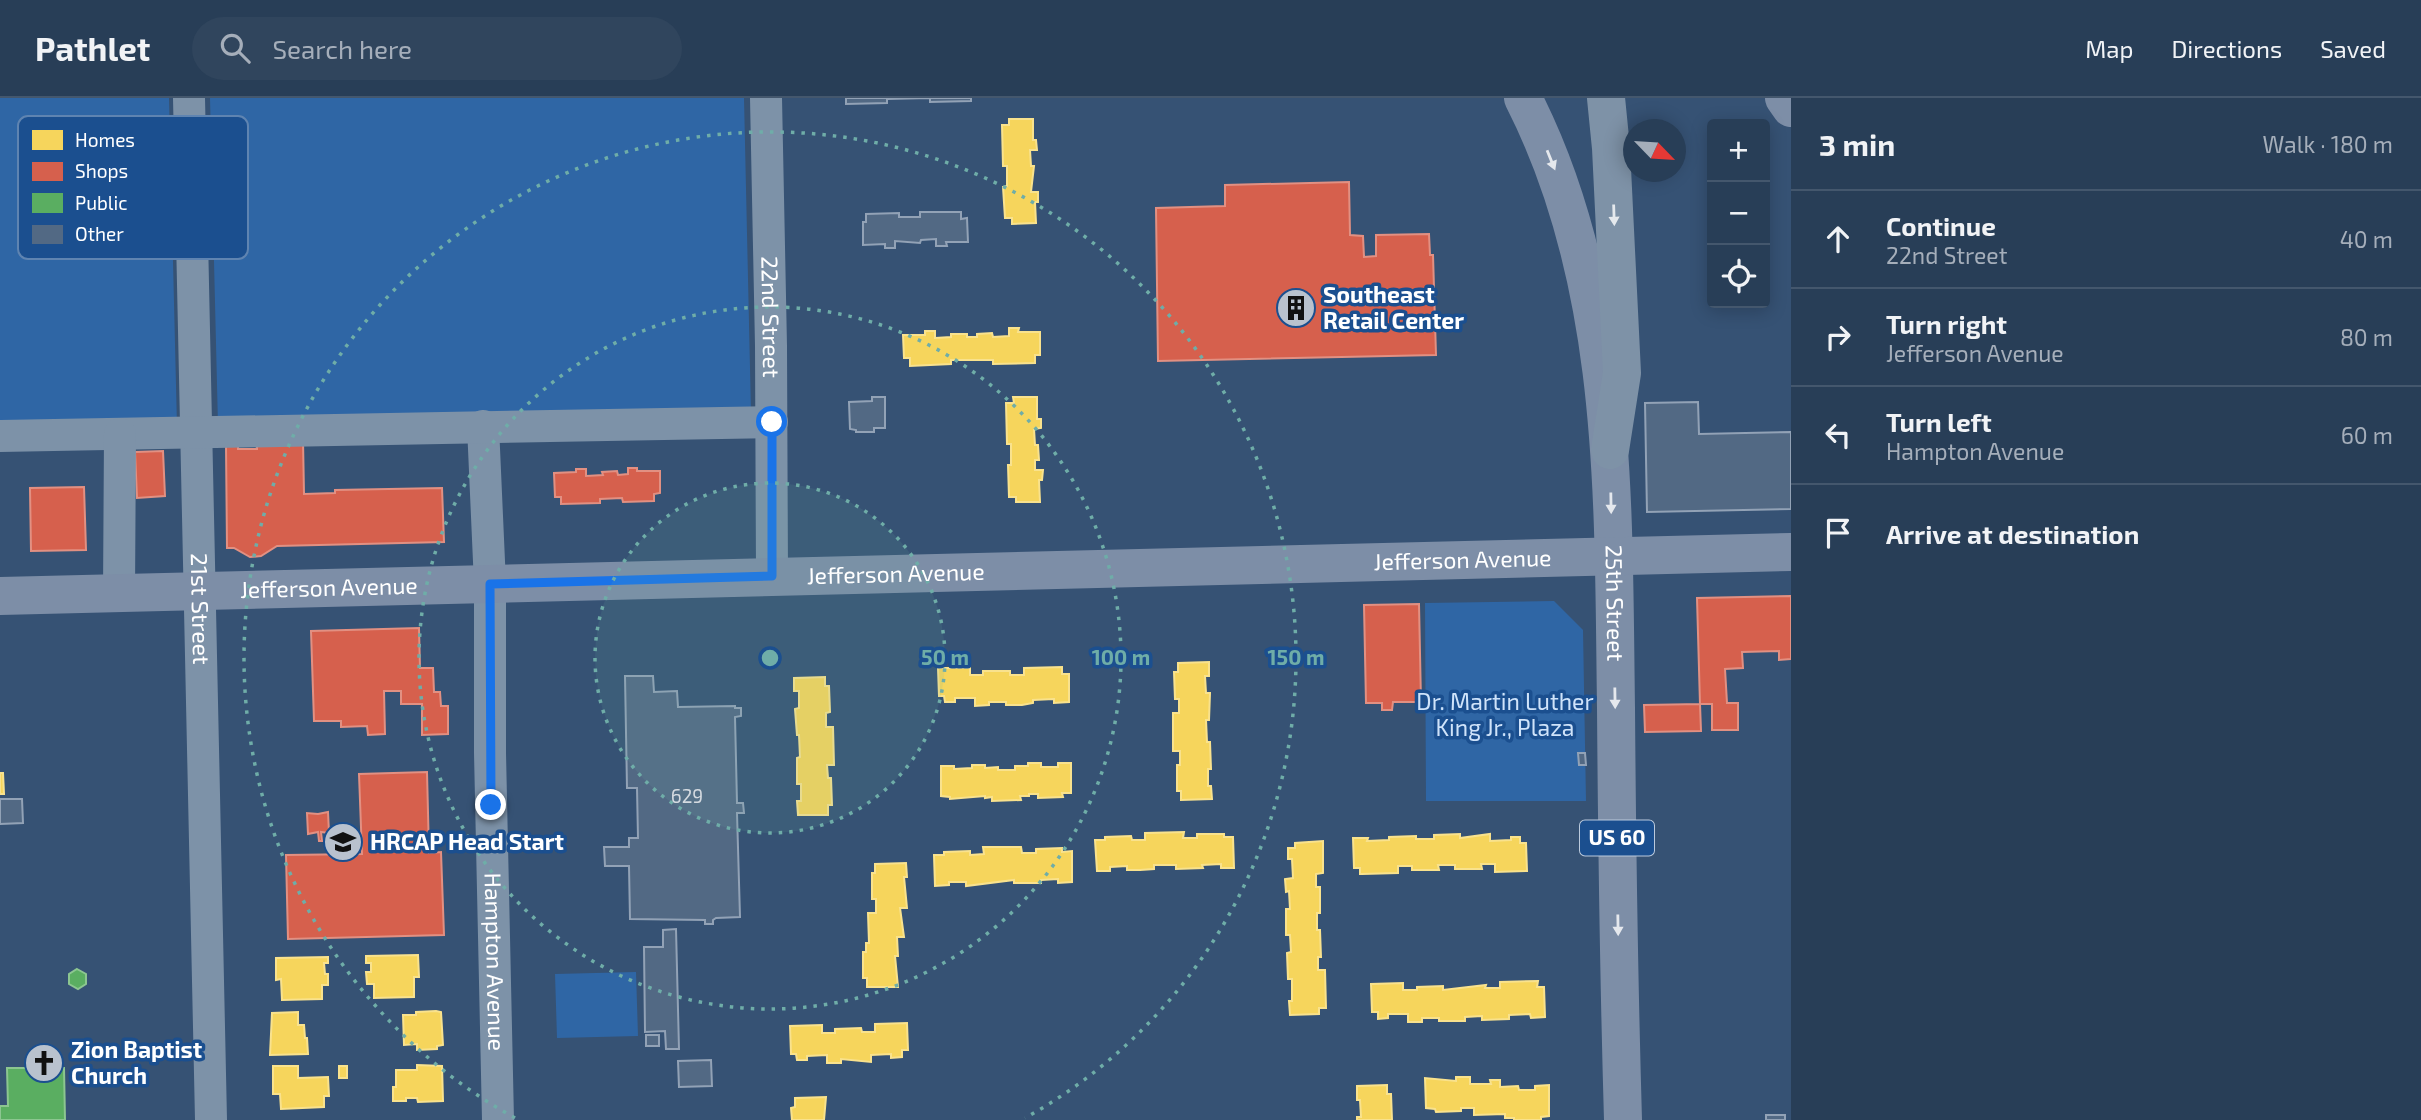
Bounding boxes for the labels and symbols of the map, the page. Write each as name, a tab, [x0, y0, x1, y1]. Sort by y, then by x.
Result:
legend	[18, 116, 248, 259]
north arrow	[1623, 119, 1686, 182]
text: Homes	[75, 128, 135, 151]
one-way arrow	[1546, 149, 1557, 170]
text: Shops	[75, 159, 128, 182]
text: Public	[75, 191, 128, 214]
one-way arrow	[1609, 204, 1620, 226]
text: Other	[75, 222, 124, 245]
street label: 22nd Street	[756, 256, 786, 378]
place label: Southeast Retail Center	[1323, 280, 1464, 334]
building icon: Southeast Retail Center	[1275, 287, 1317, 329]
route start	[756, 406, 787, 437]
one-way arrow	[1606, 492, 1617, 514]
street label: Jefferson Avenue	[1373, 543, 1552, 575]
street label: 25th Street	[1601, 544, 1630, 662]
street label: 21st Street	[186, 553, 216, 665]
street label: Jefferson Avenue	[806, 557, 985, 589]
street label: Jefferson Avenue	[240, 571, 418, 603]
text: 50 m	[921, 644, 969, 669]
text: 100 m	[1092, 644, 1150, 669]
text: 150 m	[1268, 644, 1324, 669]
centre of rings	[758, 646, 782, 670]
park label: Dr. Martin Luther King Jr., Plaza	[1416, 687, 1594, 741]
one-way arrow	[1610, 687, 1621, 709]
house number: 629	[671, 784, 703, 807]
route end	[475, 789, 506, 820]
road number: US 60	[1580, 820, 1654, 856]
school or university icon: HRCAP Head Start	[322, 821, 364, 863]
place label: HRCAP Head Start	[370, 827, 564, 855]
street label: Hampton Avenue	[480, 872, 511, 1051]
one-way arrow	[1612, 914, 1624, 936]
place label: Zion Baptist Church	[71, 1035, 202, 1089]
church icon: Zion Baptist Church	[23, 1042, 65, 1084]

